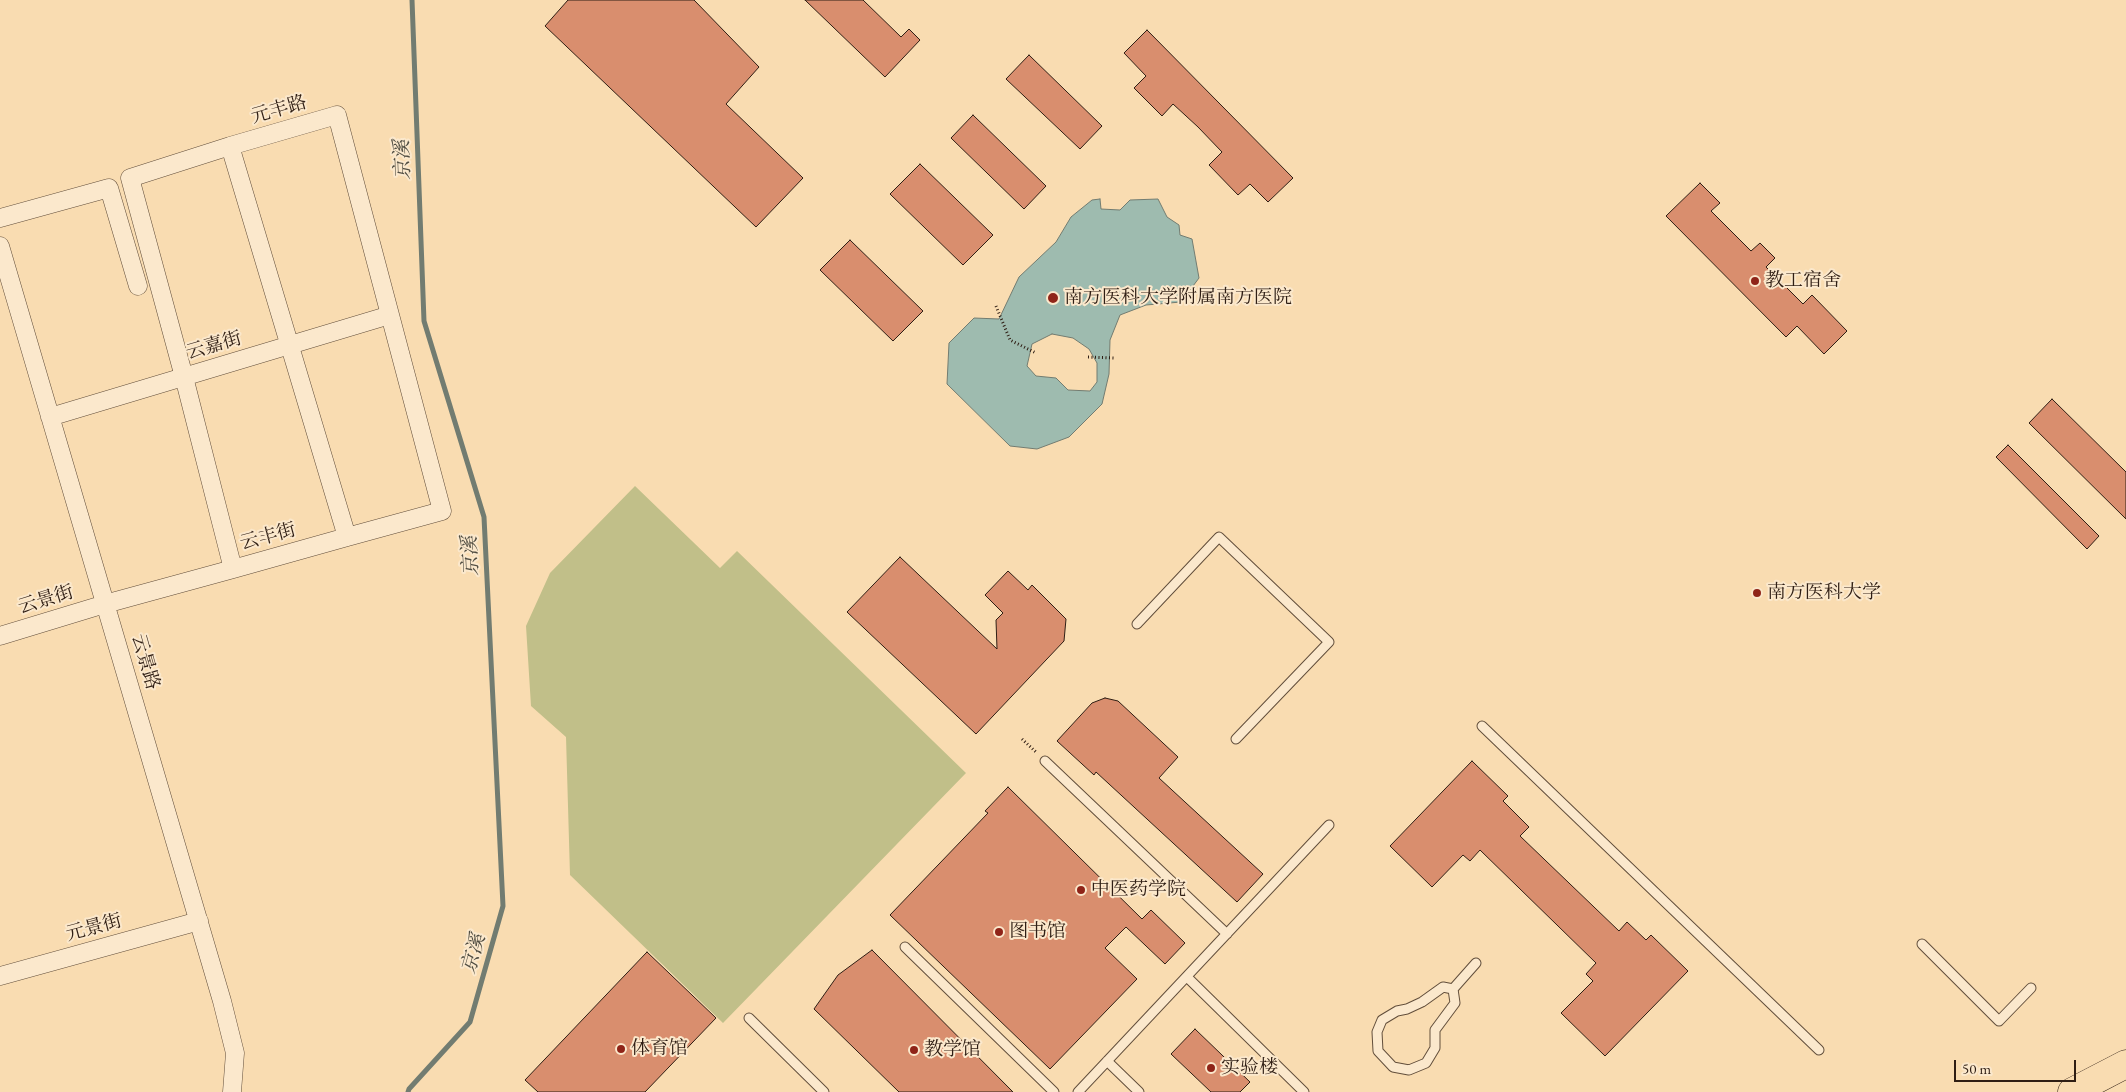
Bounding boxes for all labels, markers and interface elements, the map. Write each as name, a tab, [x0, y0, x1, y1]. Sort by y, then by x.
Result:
street label: 元丰路	[248, 91, 310, 129]
water label: 京溪	[390, 140, 416, 180]
place label: 教工宿舍	[1765, 270, 1841, 292]
marker: 教工宿舍	[1749, 275, 1761, 287]
place label: 南方医科大学附属南方医院	[1064, 287, 1292, 309]
marker: 南方医科大学附属南方医院	[1046, 291, 1060, 305]
street label: 云嘉街	[183, 327, 245, 365]
street label: 云丰街	[238, 519, 298, 555]
water label: 京溪	[458, 535, 484, 577]
street label: 云景街	[15, 581, 77, 619]
place label: 南方医科大学	[1767, 582, 1881, 604]
marker: 南方医科大学	[1751, 587, 1763, 599]
street label: 云景路	[126, 631, 164, 693]
place label: 中医药学院	[1091, 879, 1186, 901]
marker: 中医药学院	[1075, 884, 1087, 896]
street label: 元景街	[64, 910, 124, 946]
place label: 图书馆	[1009, 921, 1066, 943]
marker: 图书馆	[993, 926, 1005, 938]
water label: 京溪	[457, 931, 491, 977]
place label: 体育馆	[631, 1038, 688, 1060]
place label: 教学馆	[924, 1039, 981, 1061]
marker: 体育馆	[615, 1043, 627, 1055]
marker: 教学馆	[908, 1044, 920, 1056]
scale bar	[1956, 1050, 2078, 1082]
place label: 实验楼	[1221, 1057, 1278, 1079]
text: 50 m	[1962, 1059, 1991, 1078]
marker: 实验楼	[1205, 1062, 1217, 1074]

